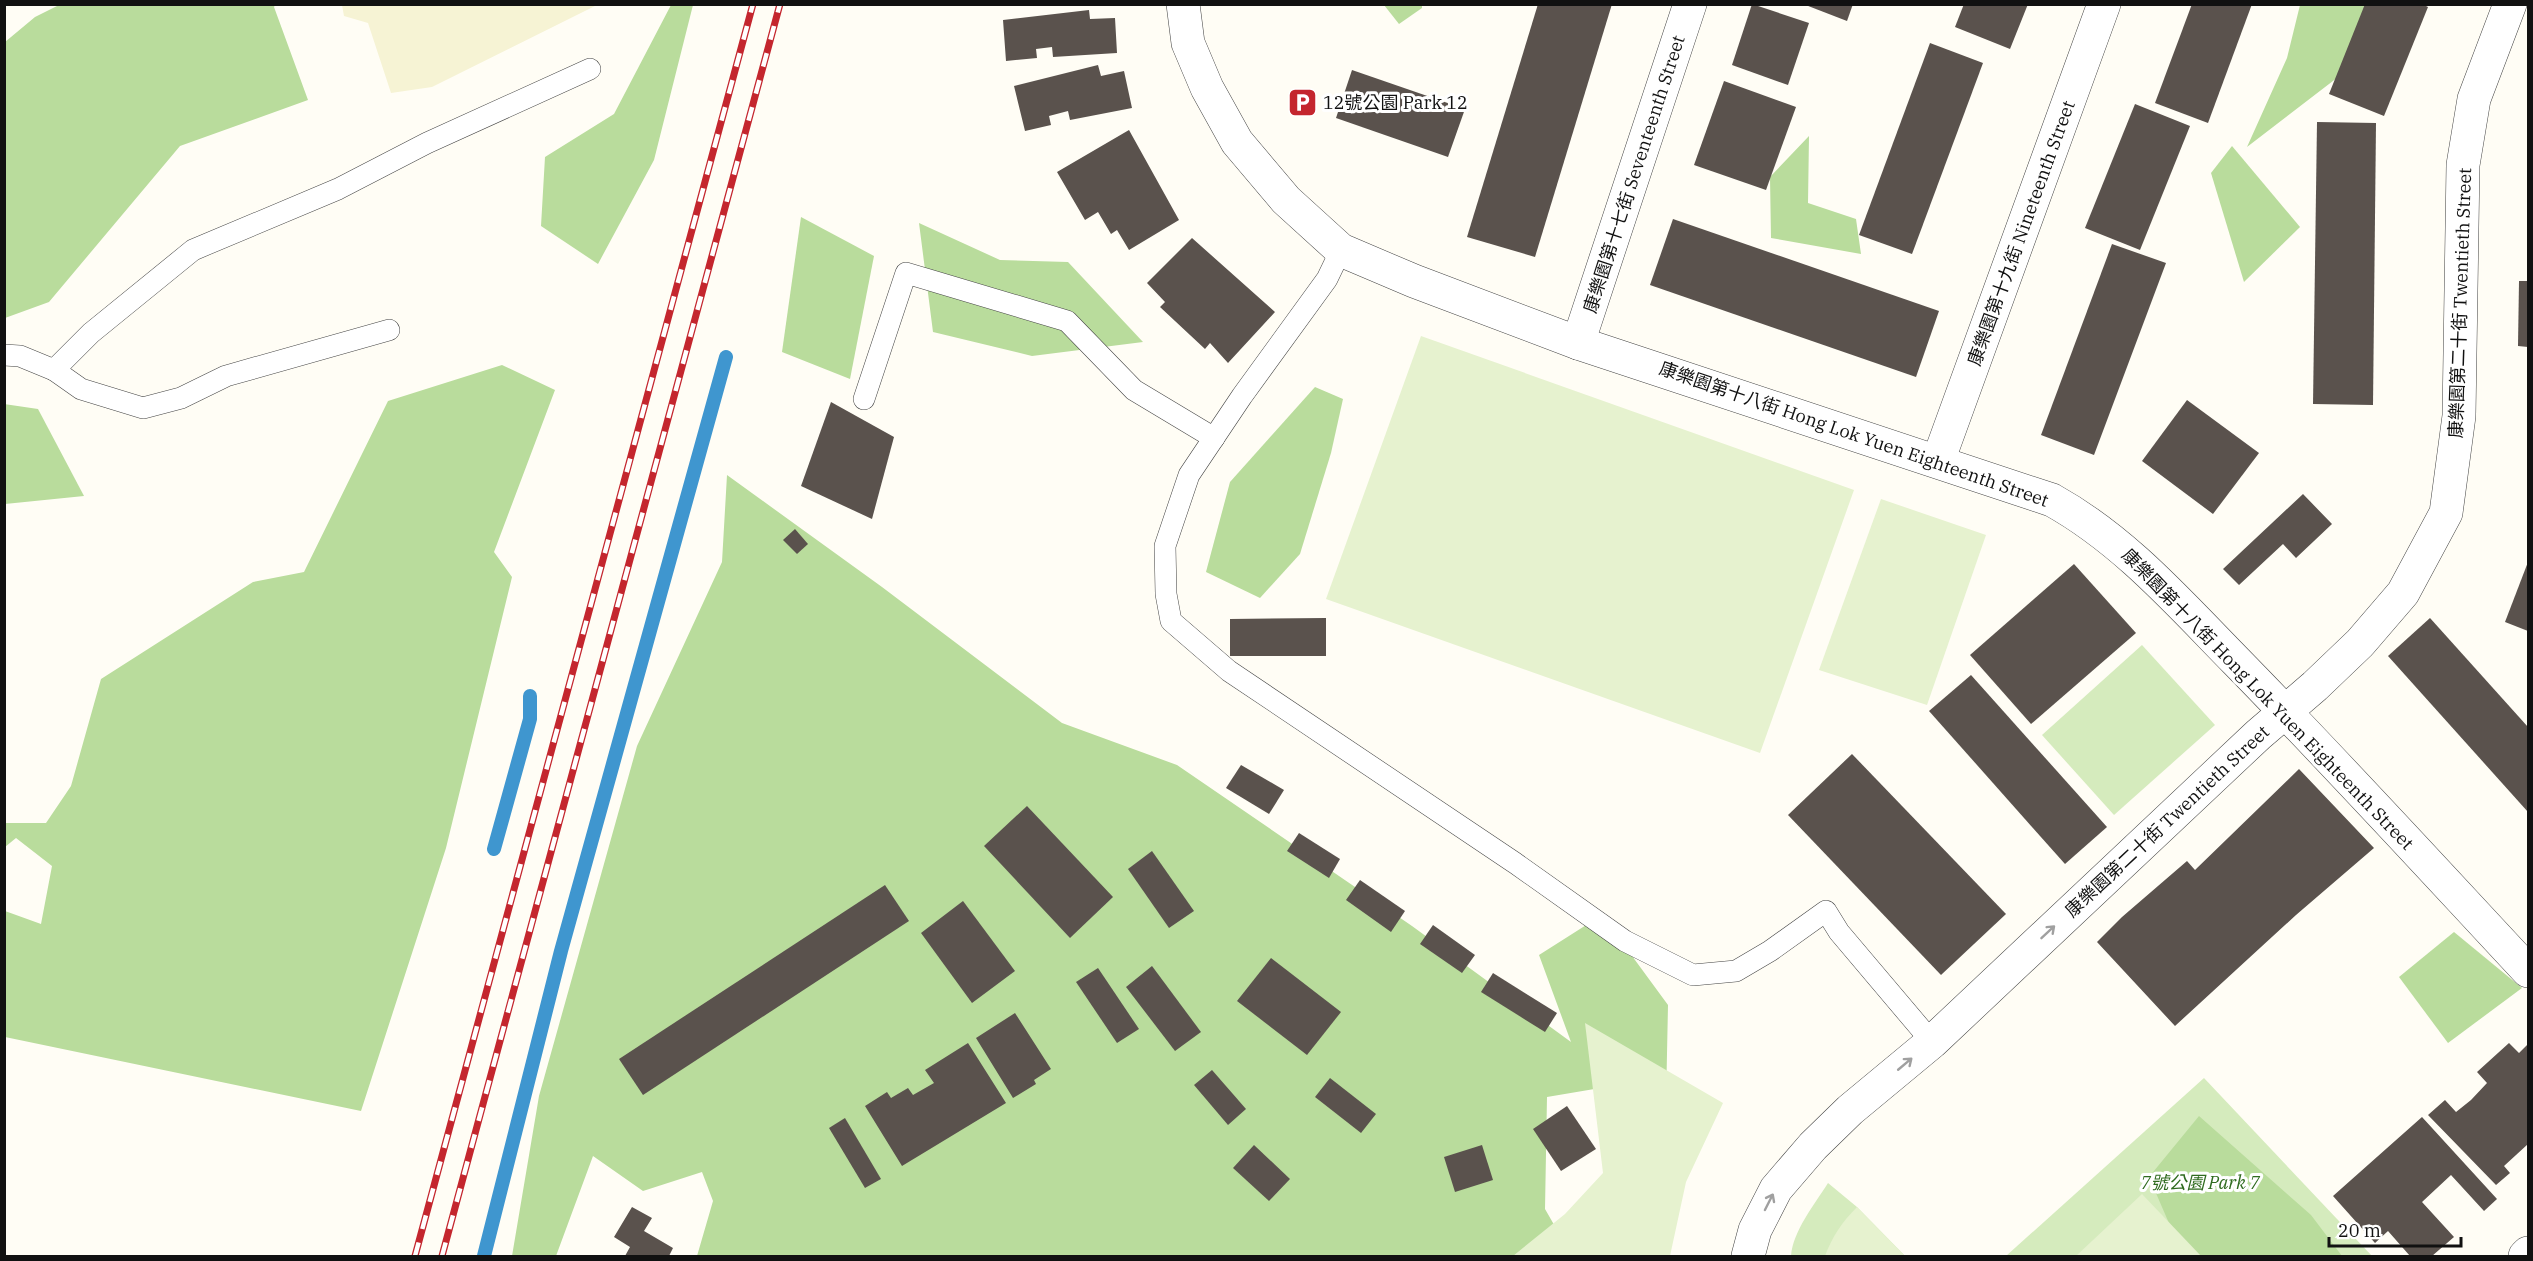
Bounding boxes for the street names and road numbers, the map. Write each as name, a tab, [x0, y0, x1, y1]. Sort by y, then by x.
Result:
street label: 康樂園第十七街 Seventeenth Street	[1578, 32, 1690, 316]
street label: 康樂園第十九街 Nineteenth Street	[1962, 97, 2080, 369]
street label: 康樂園第二十街 Twentieth Street	[2444, 167, 2476, 439]
street label: 康樂園第十八街 Hong Lok Yuen Eighteenth Street	[1656, 356, 2052, 512]
street label: 康樂園第十八街 Hong Lok Yuen Eighteenth Street	[2117, 543, 2419, 855]
street label: 康樂園第二十街 Twentieth Street	[2060, 720, 2274, 922]

